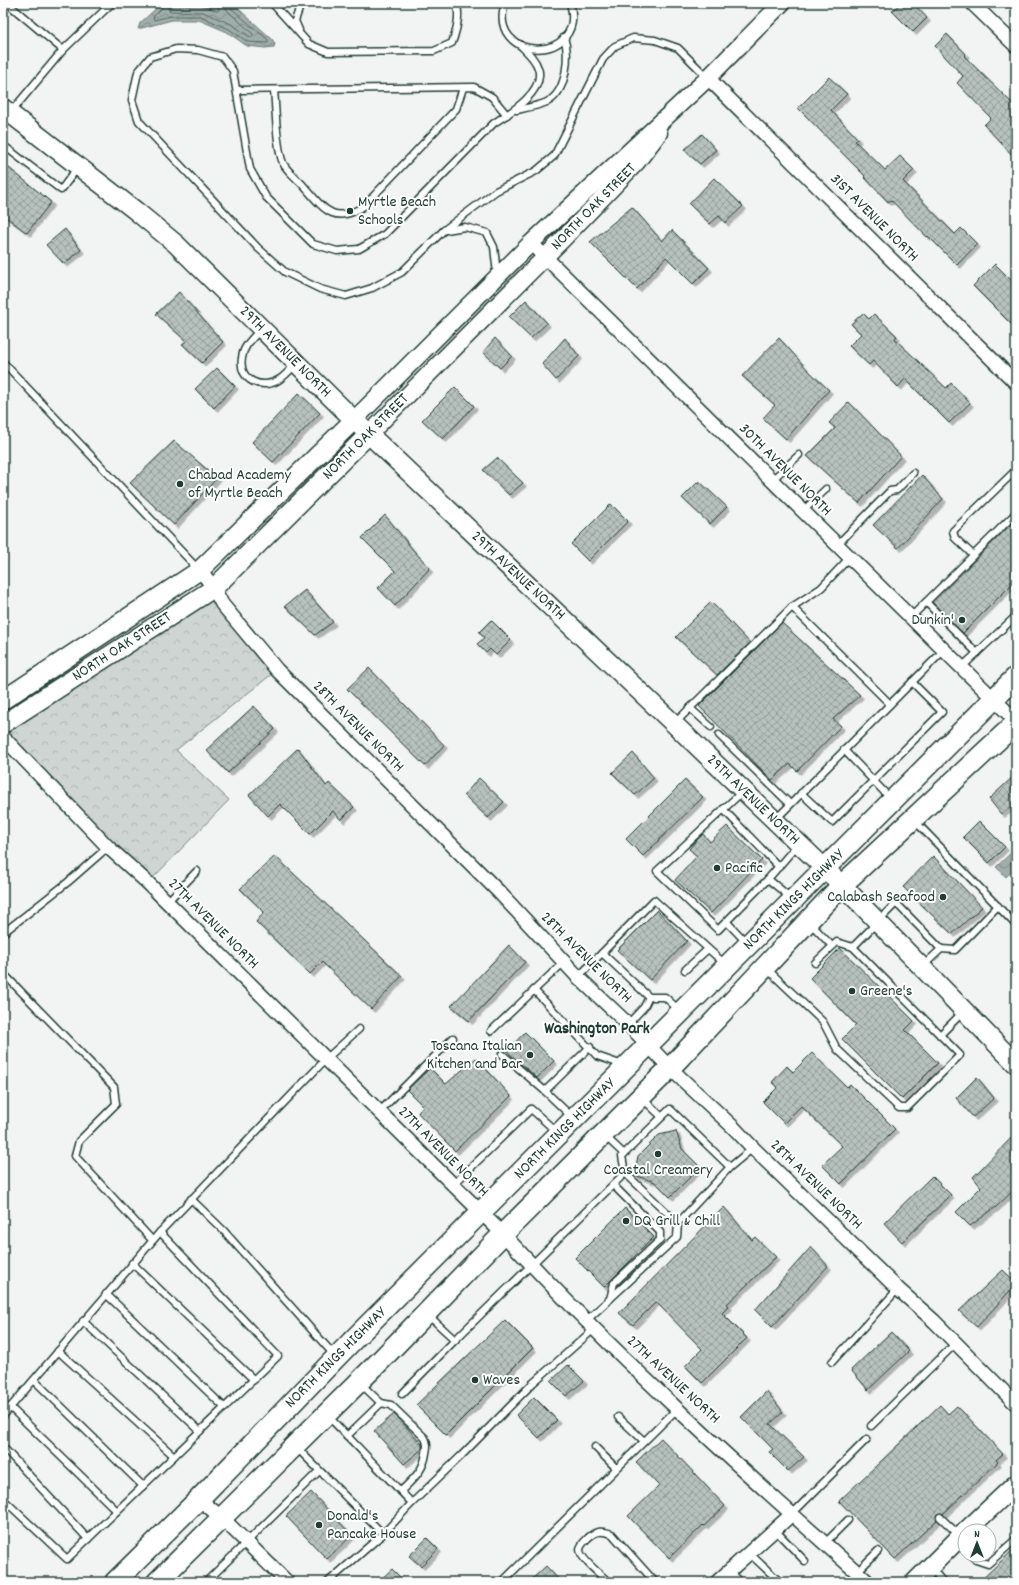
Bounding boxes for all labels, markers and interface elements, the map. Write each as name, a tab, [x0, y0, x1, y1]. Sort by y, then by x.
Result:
street label: NORTH OAK STREET	[546, 157, 642, 256]
street label: 31ST AVENUE NORTH	[824, 168, 924, 268]
place label: Myrtle Beach Schools	[358, 191, 436, 232]
marker: Myrtle Beach Schools	[345, 206, 355, 216]
street label: 29TH AVENUE NORTH	[234, 301, 336, 403]
street label: NORTH OAK STREET	[317, 388, 415, 486]
street label: 30TH AVENUE NORTH	[733, 418, 837, 522]
place label: Chabad Academy of Myrtle Beach	[188, 464, 292, 505]
marker: Chabad Academy of Myrtle Beach	[175, 479, 185, 489]
street label: 29TH AVENUE NORTH	[465, 526, 571, 626]
street label: NORTH OAK STREET	[68, 606, 177, 688]
place label: Dunkin'	[911, 609, 954, 632]
marker: Dunkin'	[957, 615, 967, 625]
street label: 28TH AVENUE NORTH	[307, 676, 409, 778]
street label: 29TH AVENUE NORTH	[701, 749, 805, 851]
street label: NORTH KINGS HIGHWAY	[738, 843, 851, 956]
place label: Pacific	[725, 857, 763, 880]
marker: Pacific	[712, 863, 722, 873]
street label: 27TH AVENUE NORTH	[162, 873, 264, 975]
place label: Calabash Seafood	[827, 886, 935, 909]
marker: Calabash Seafood	[938, 892, 948, 902]
street label: 28TH AVENUE NORTH	[535, 907, 637, 1009]
place label: Greene's	[860, 980, 913, 1003]
marker: Greene's	[847, 986, 857, 996]
district label: Washington Park	[544, 1018, 650, 1042]
place label: Toscana Italian Kitchen and Bar	[427, 1035, 522, 1076]
marker: Toscana Italian Kitchen and Bar	[525, 1050, 535, 1060]
street label: NORTH KINGS HIGHWAY	[509, 1072, 622, 1185]
street label: 27TH AVENUE NORTH	[392, 1101, 494, 1203]
street label: 28TH AVENUE NORTH	[764, 1135, 868, 1235]
marker: Coastal Creamery	[653, 1149, 663, 1159]
place label: Coastal Creamery	[604, 1159, 713, 1182]
place label: DQ Grill & Chill	[634, 1210, 720, 1233]
marker: DQ Grill & Chill	[621, 1216, 631, 1226]
street label: NORTH KINGS HIGHWAY	[280, 1301, 393, 1414]
street label: 27TH AVENUE NORTH	[621, 1330, 725, 1430]
place label: Waves	[483, 1369, 520, 1392]
marker: Waves	[470, 1375, 480, 1385]
place label: Donald's Pancake House	[327, 1505, 416, 1546]
marker: Donald's Pancake House	[314, 1520, 324, 1530]
north arrow	[957, 1523, 997, 1563]
text: N	[974, 1527, 980, 1543]

